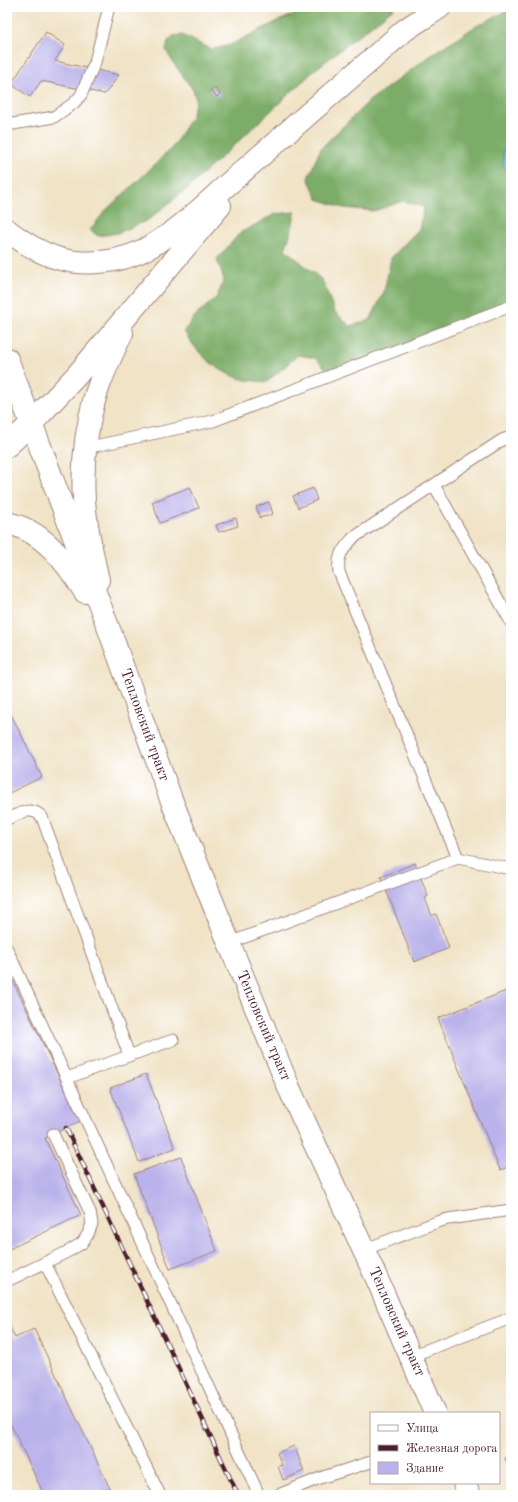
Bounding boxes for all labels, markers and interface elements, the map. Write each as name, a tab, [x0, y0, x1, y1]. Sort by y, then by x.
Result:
street label: Тепловский тракт	[117, 667, 171, 783]
street label: Тепловский тракт	[233, 969, 293, 1083]
street label: Тепловский тракт	[365, 1265, 427, 1379]
legend	[370, 1412, 500, 1484]
text: Улица	[406, 1423, 439, 1435]
text: Железная дорога	[406, 1443, 497, 1455]
text: Здание	[406, 1463, 444, 1475]

